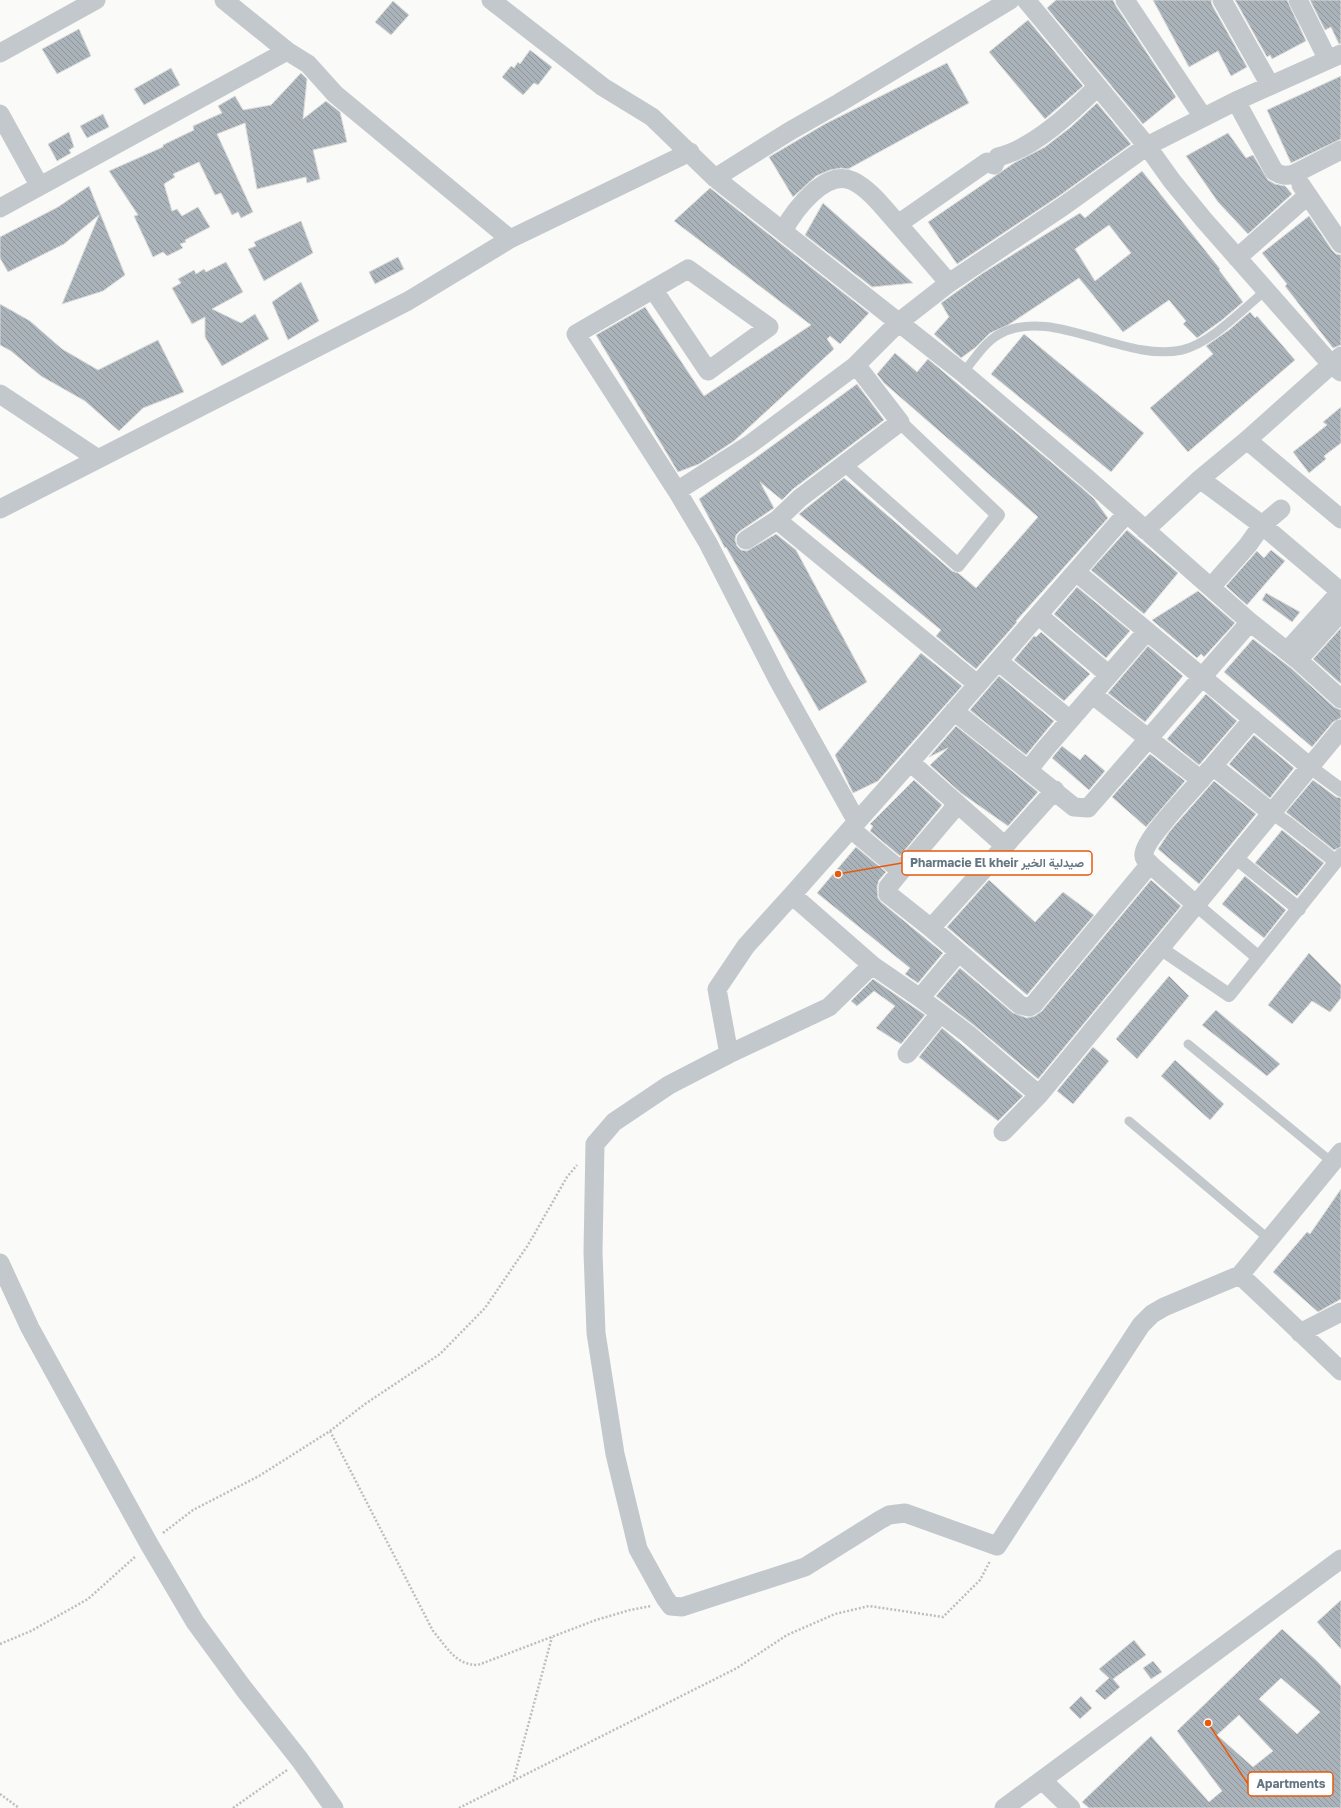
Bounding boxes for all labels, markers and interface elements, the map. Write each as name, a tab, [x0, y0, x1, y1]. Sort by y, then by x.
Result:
callout: Pharmacie El kheir صيدلية الخير	[902, 851, 1092, 875]
text: Pharmacie El kheir صيدلية الخير	[910, 855, 1084, 871]
callout: Apartments	[1248, 1772, 1333, 1796]
text: Apartments	[1257, 1776, 1326, 1791]

